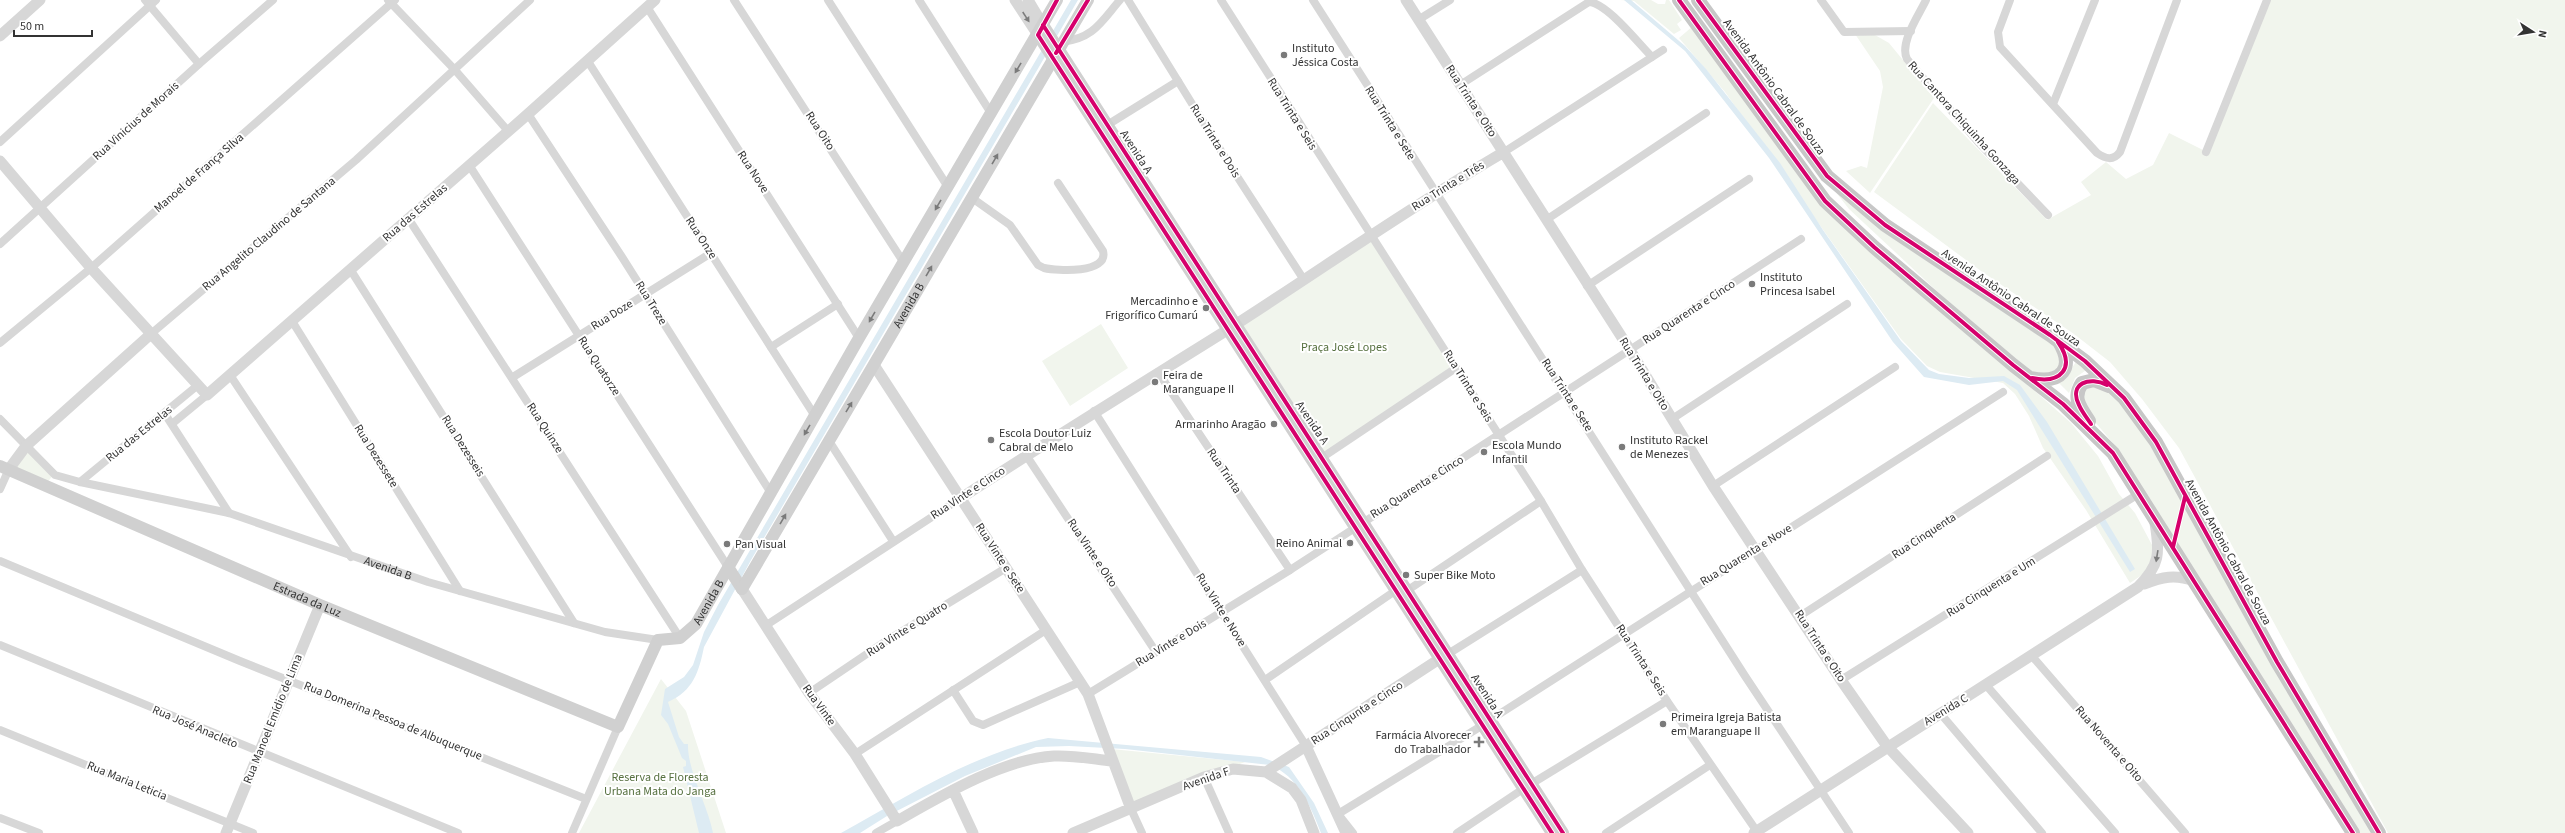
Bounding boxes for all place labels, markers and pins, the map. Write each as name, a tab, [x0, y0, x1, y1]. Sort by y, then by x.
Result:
place label: Instituto Jéssica Costa	[1292, 40, 1358, 71]
marker: Instituto Jéssica Costa	[1279, 50, 1289, 60]
place label: Instituto Princesa Isabel	[1760, 269, 1835, 300]
marker: Instituto Princesa Isabel	[1747, 279, 1757, 289]
place label: Mercadinho e Frigorífico Cumarú	[1105, 293, 1198, 324]
marker: Mercadinho e Frigorífico Cumarú	[1201, 303, 1211, 313]
place label: Feira de Maranguape II	[1163, 367, 1234, 398]
marker: Feira de Maranguape II	[1150, 377, 1160, 387]
place label: Armarinho Aragão	[1175, 416, 1266, 433]
marker: Armarinho Aragão	[1269, 419, 1279, 429]
place label: Escola Doutor Luiz Cabral de Melo	[999, 425, 1091, 456]
place label: Instituto Rackel de Menezes	[1630, 432, 1708, 463]
marker: Escola Doutor Luiz Cabral de Melo	[986, 435, 996, 445]
place label: Escola Mundo Infantil	[1492, 437, 1562, 468]
marker: Instituto Rackel de Menezes	[1617, 442, 1627, 452]
marker: Escola Mundo Infantil	[1479, 447, 1489, 457]
place label: Reino Animal	[1276, 535, 1342, 552]
place label: Pan Visual	[735, 536, 786, 553]
marker: Reino Animal	[1345, 538, 1355, 548]
marker: Pan Visual	[722, 539, 732, 549]
place label: Super Bike Moto	[1414, 567, 1496, 584]
marker: Super Bike Moto	[1401, 570, 1411, 580]
place label: Primeira Igreja Batista em Maranguape II	[1671, 709, 1781, 740]
marker: Primeira Igreja Batista em Maranguape II	[1658, 719, 1668, 729]
place label: Farmácia Alvorecer do Trabalhador	[1375, 727, 1472, 758]
marker: Farmácia Alvorecer do Trabalhador	[1474, 737, 1484, 747]

